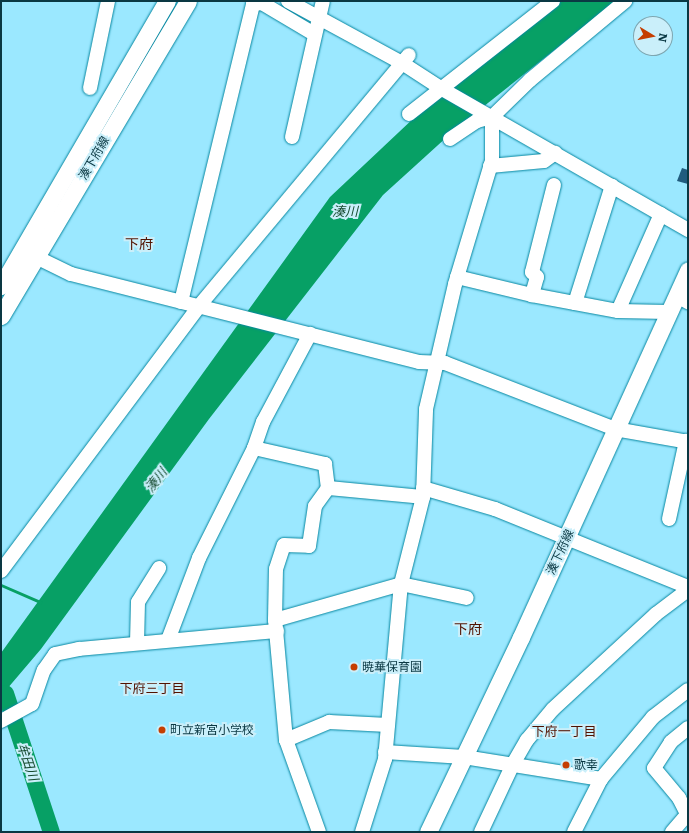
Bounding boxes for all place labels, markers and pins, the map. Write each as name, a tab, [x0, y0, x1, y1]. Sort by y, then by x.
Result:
place label: 暁華保育園	[362, 660, 422, 674]
marker: 暁華保育園	[349, 662, 359, 672]
place label: 町立新宮小学校	[170, 723, 254, 737]
marker: 町立新宮小学校	[157, 725, 167, 735]
place label: 歌幸	[574, 758, 598, 772]
marker: 歌幸	[561, 760, 571, 770]

